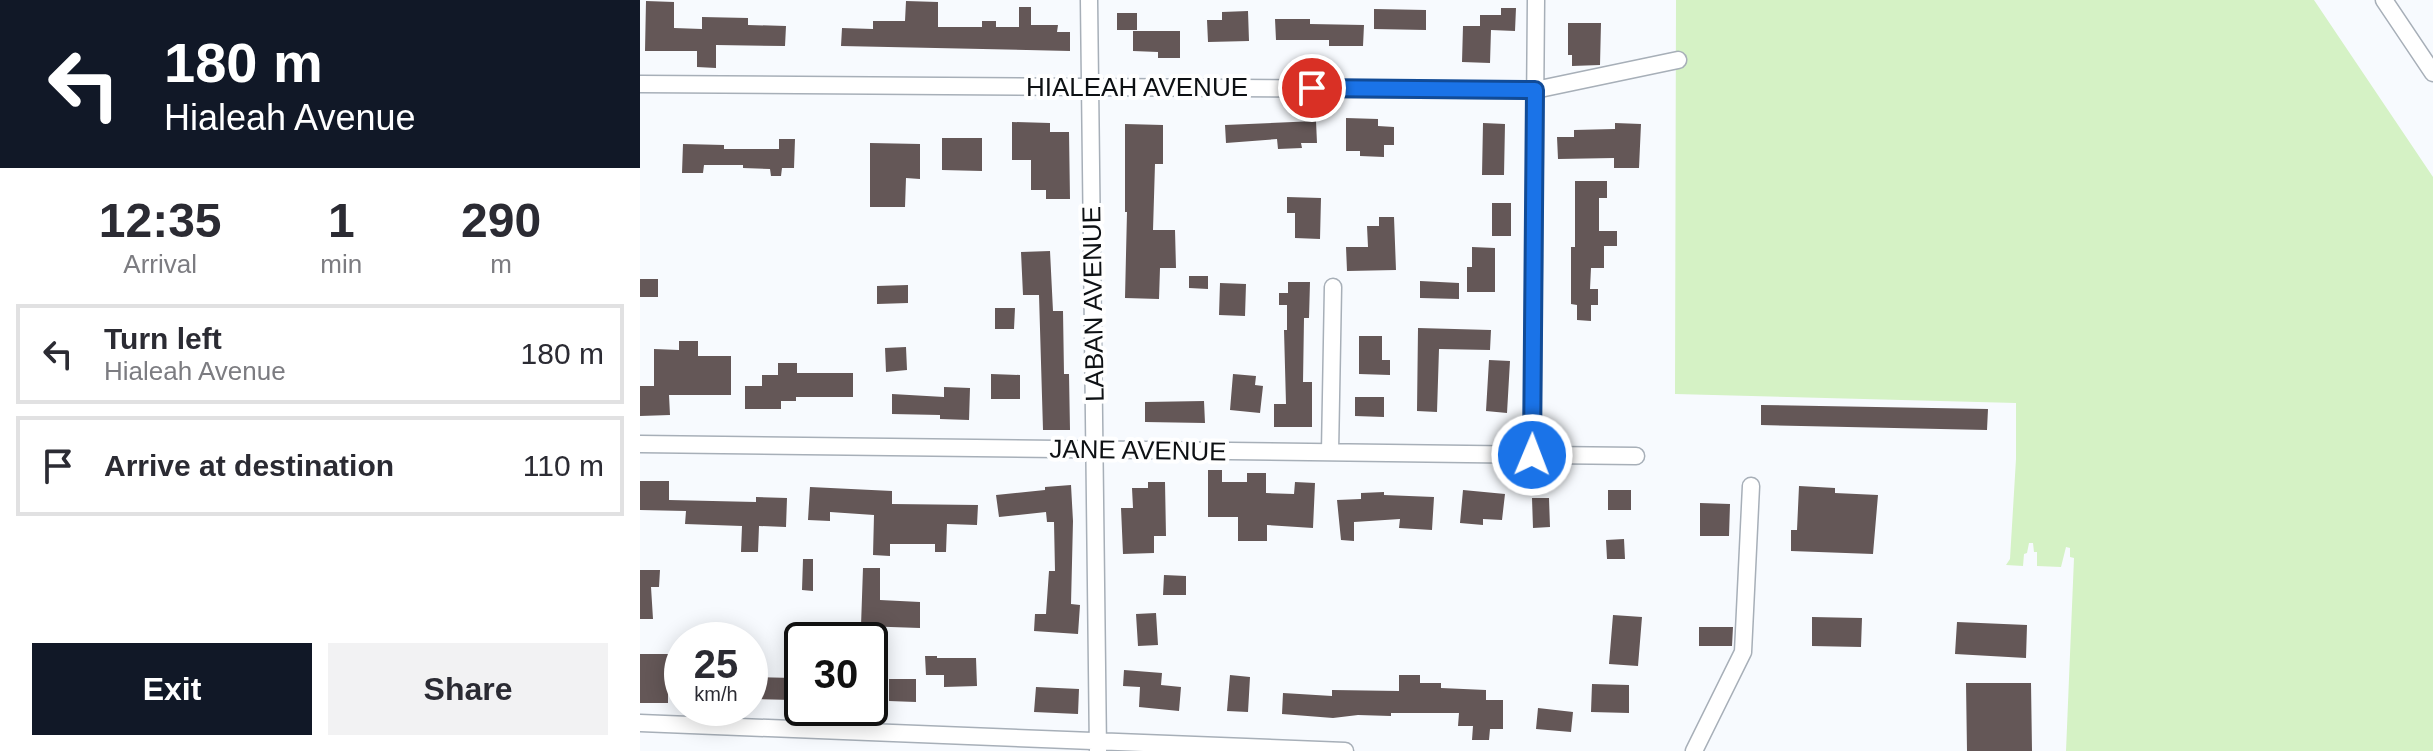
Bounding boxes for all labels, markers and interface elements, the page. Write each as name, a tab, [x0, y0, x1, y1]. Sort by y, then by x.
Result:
text: 180 m	[164, 31, 323, 94]
icon: left	[32, 32, 136, 136]
pin	[1278, 54, 1346, 122]
icon: arrive	[1290, 66, 1334, 110]
street label: HIALEAH AVENUE	[1026, 72, 1248, 102]
text: Hialeah Avenue	[164, 97, 416, 138]
text: 12:35	[99, 194, 222, 247]
text: 1	[328, 194, 355, 247]
text: 290	[461, 194, 541, 247]
street label: LABAN AVENUE	[1076, 206, 1110, 402]
text: Arrival	[123, 249, 197, 279]
text: min	[320, 249, 362, 279]
text: m	[490, 249, 512, 279]
text: Turn left	[104, 322, 222, 355]
icon: left	[36, 332, 80, 376]
text: 180 m	[521, 337, 604, 370]
text: Hialeah Avenue	[104, 356, 286, 386]
position arrow	[1490, 413, 1574, 497]
street label: JANE AVENUE	[1049, 433, 1227, 467]
icon: arrive	[36, 444, 80, 488]
text: Arrive at destination	[104, 449, 394, 482]
text: 110 m	[523, 449, 604, 482]
speed limit sign: 30	[784, 622, 888, 726]
text: 25	[694, 642, 738, 686]
button: Exit	[32, 643, 312, 735]
button: Share	[328, 643, 608, 735]
text: km/h	[694, 683, 738, 705]

